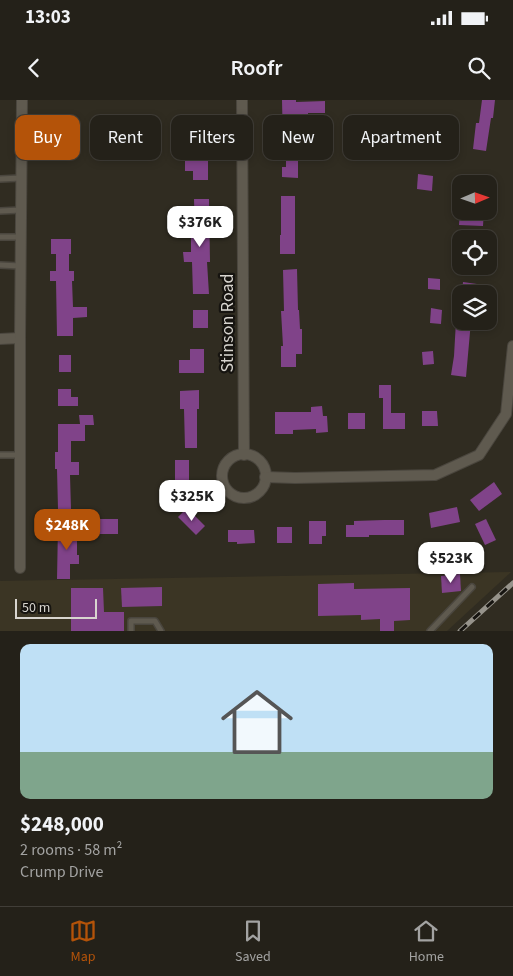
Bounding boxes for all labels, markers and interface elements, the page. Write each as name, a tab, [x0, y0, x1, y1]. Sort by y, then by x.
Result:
text: 13:03	[25, 4, 71, 31]
text: Roofr	[230, 52, 283, 84]
icon: back	[20, 54, 48, 82]
icon: search	[465, 54, 493, 82]
chip: Buy	[15, 115, 80, 160]
chip: Rent	[90, 115, 161, 160]
chip: Filters	[171, 115, 253, 160]
chip: New	[263, 115, 333, 160]
chip: Apartment	[343, 115, 459, 160]
north arrow	[452, 175, 498, 220]
map controls	[452, 175, 497, 330]
pin: $376K	[165, 206, 235, 248]
text: $376K	[178, 211, 222, 233]
button: locate	[452, 230, 497, 275]
street label: Stinson Road	[215, 274, 240, 372]
button: layers	[452, 285, 497, 330]
pin: $325K	[157, 480, 227, 522]
text: $325K	[170, 485, 214, 507]
pin: $248K	[32, 508, 102, 551]
text: $248K	[45, 514, 89, 536]
pin: $523K	[416, 542, 486, 584]
text: $523K	[429, 547, 473, 569]
scale bar	[15, 596, 98, 619]
text: 50 m	[22, 598, 50, 618]
icon: home	[212, 677, 302, 767]
text: $248,000	[20, 809, 104, 839]
text: 2 rooms · 58 m²	[20, 839, 122, 861]
text: Crump Drive	[20, 861, 103, 883]
tab: Map	[69, 917, 97, 967]
tab: Saved	[235, 917, 271, 967]
tab: Home	[409, 917, 444, 967]

